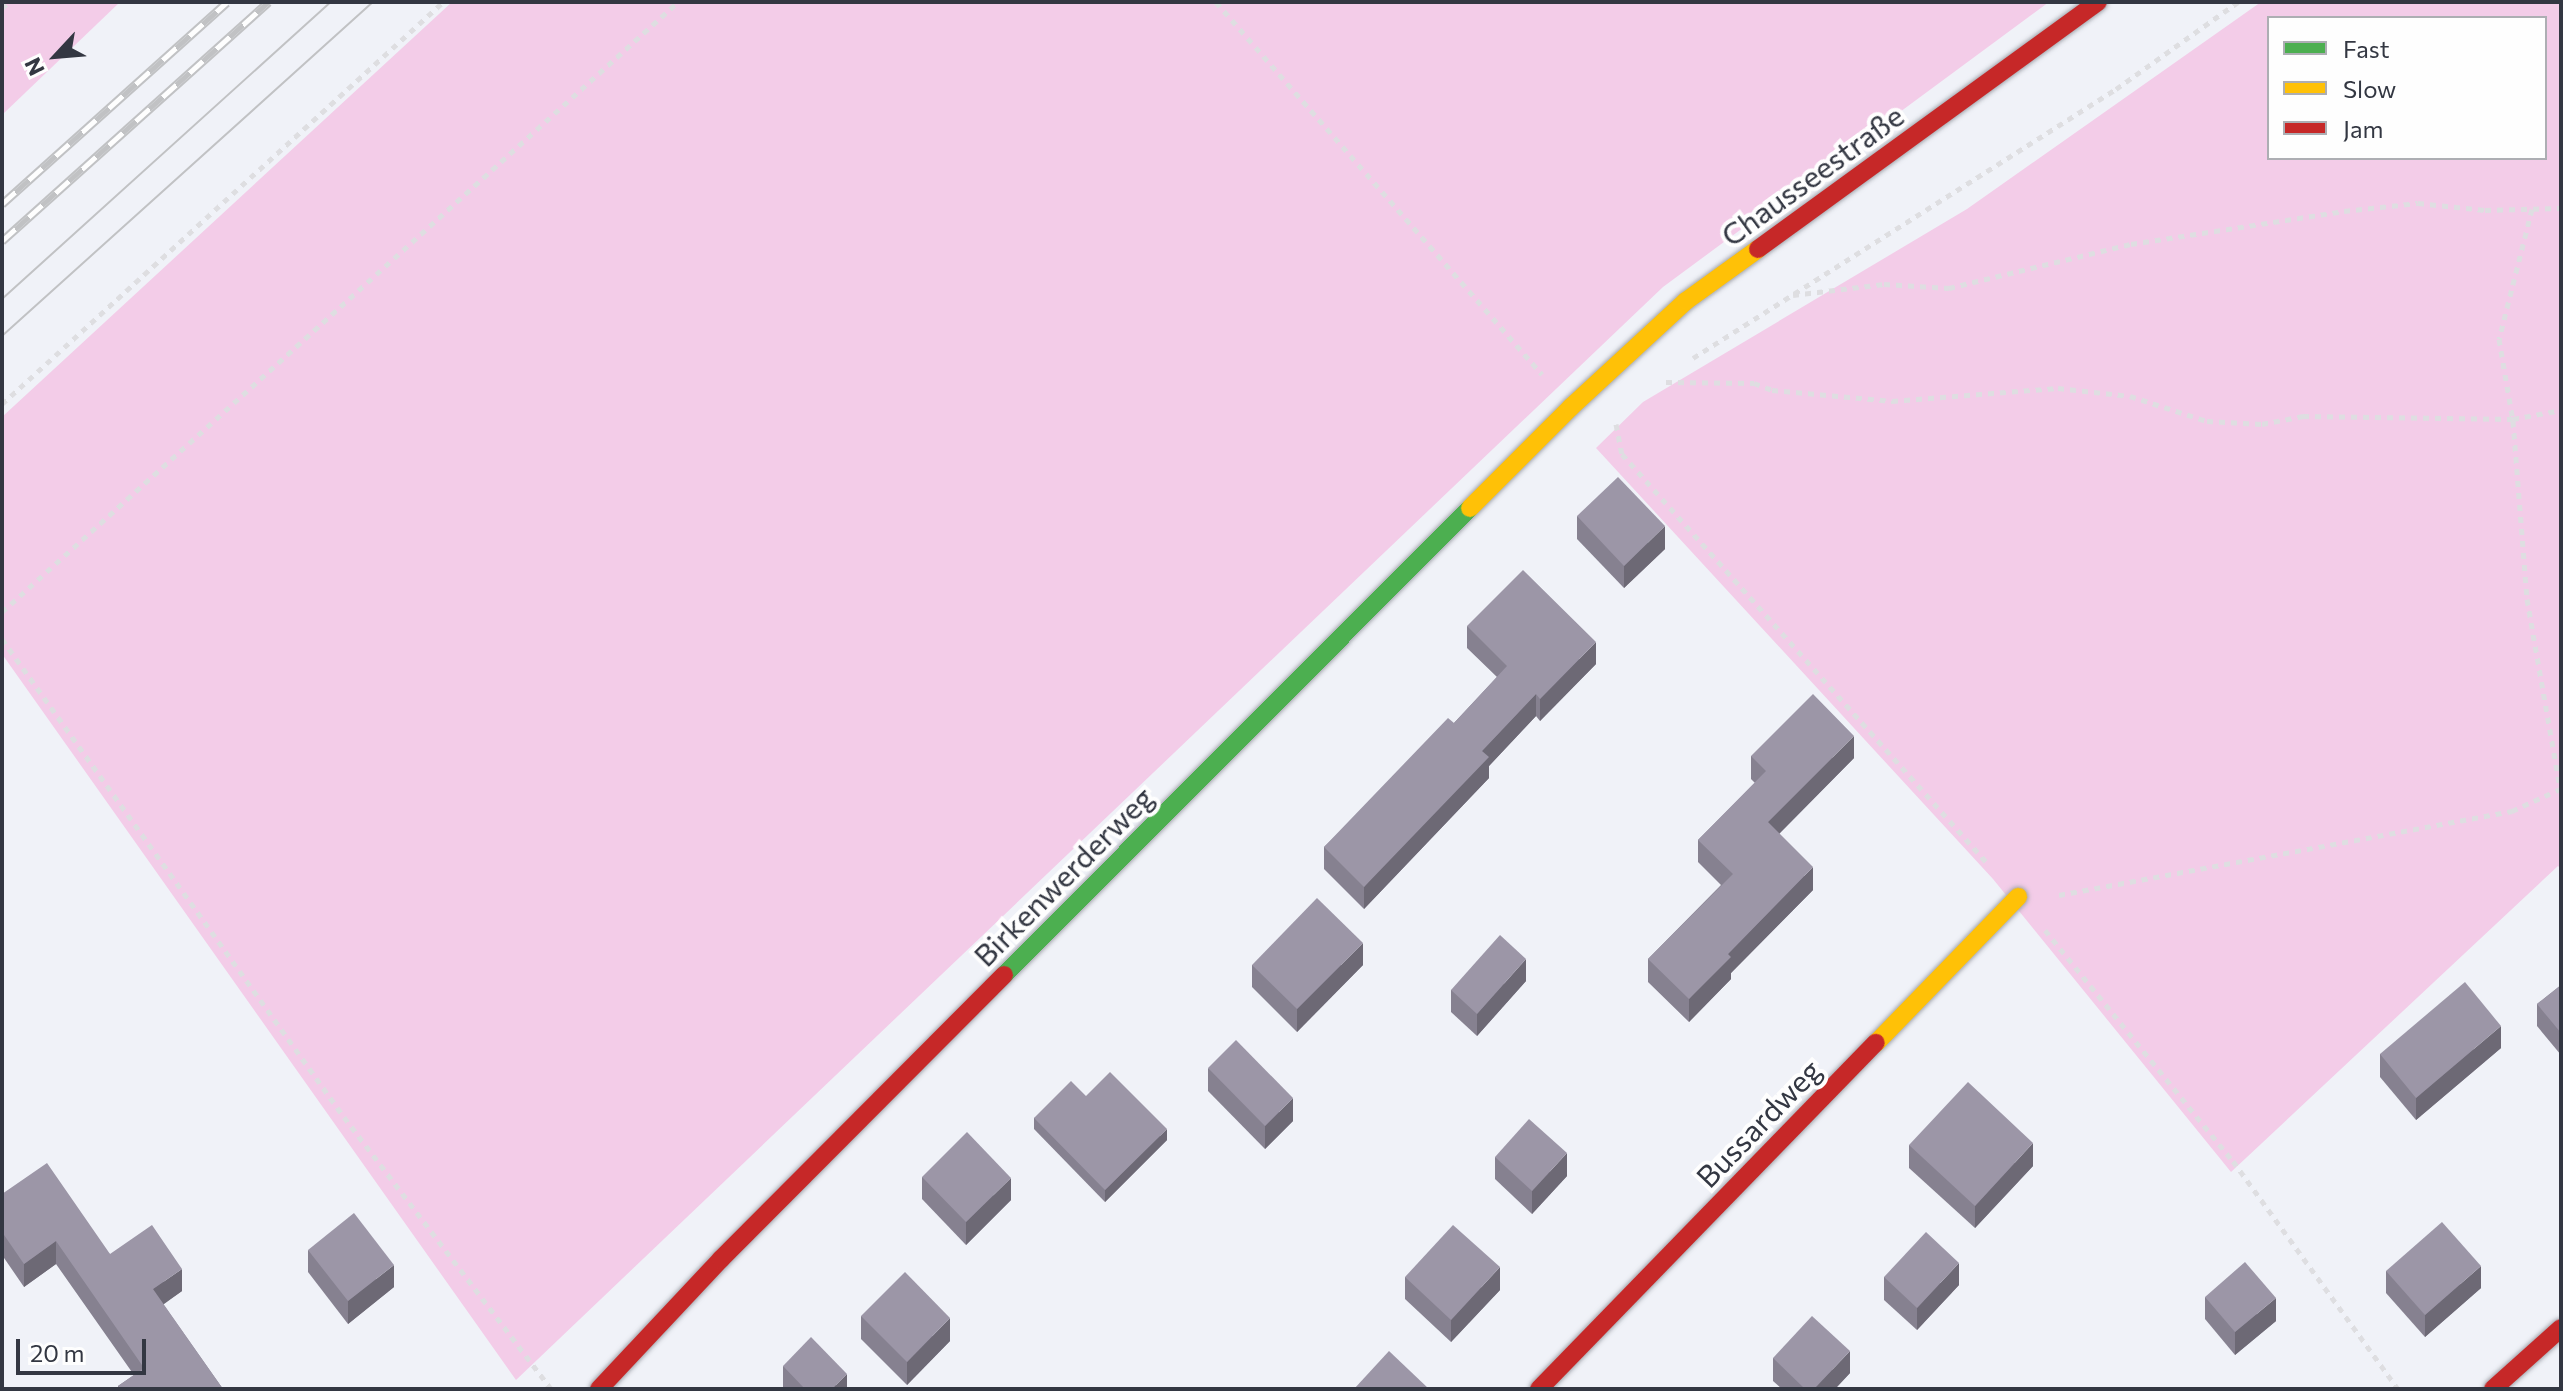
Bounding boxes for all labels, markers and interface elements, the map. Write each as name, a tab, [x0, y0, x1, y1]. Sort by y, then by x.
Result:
north arrow	[16, 16, 96, 96]
legend	[2267, 16, 2547, 160]
text: Fast	[2343, 34, 2390, 63]
text: N	[18, 53, 50, 80]
text: Slow	[2343, 74, 2396, 103]
street label: Chausseestraße	[1714, 97, 1910, 253]
text: Jam	[2343, 114, 2383, 143]
street label: Birkenwerderweg	[966, 779, 1160, 973]
street label: Bussardweg	[1688, 1052, 1828, 1194]
scale bar	[20, 1323, 150, 1373]
text: 20 m	[30, 1338, 84, 1367]

